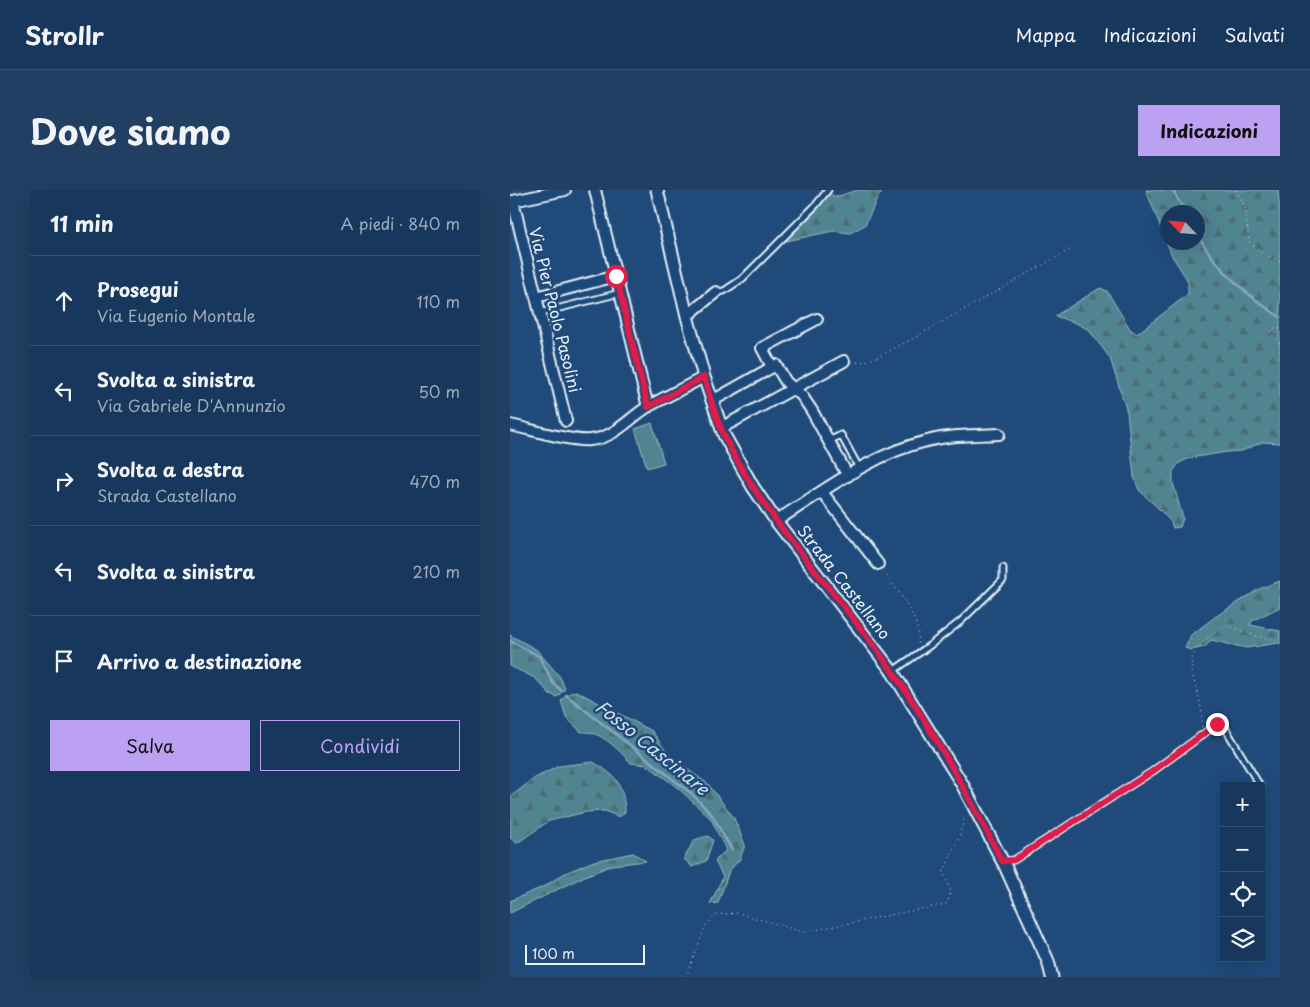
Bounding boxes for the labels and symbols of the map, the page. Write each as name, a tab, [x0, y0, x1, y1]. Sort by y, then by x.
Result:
north arrow	[1160, 205, 1205, 250]
street label: Via Pier Paolo Pasolini	[524, 225, 588, 395]
route start	[605, 265, 628, 288]
street label: Strada Castellano	[792, 519, 897, 644]
water label: Fosso Cascinare	[590, 693, 717, 802]
route end	[1206, 713, 1229, 736]
scale bar	[525, 942, 645, 965]

